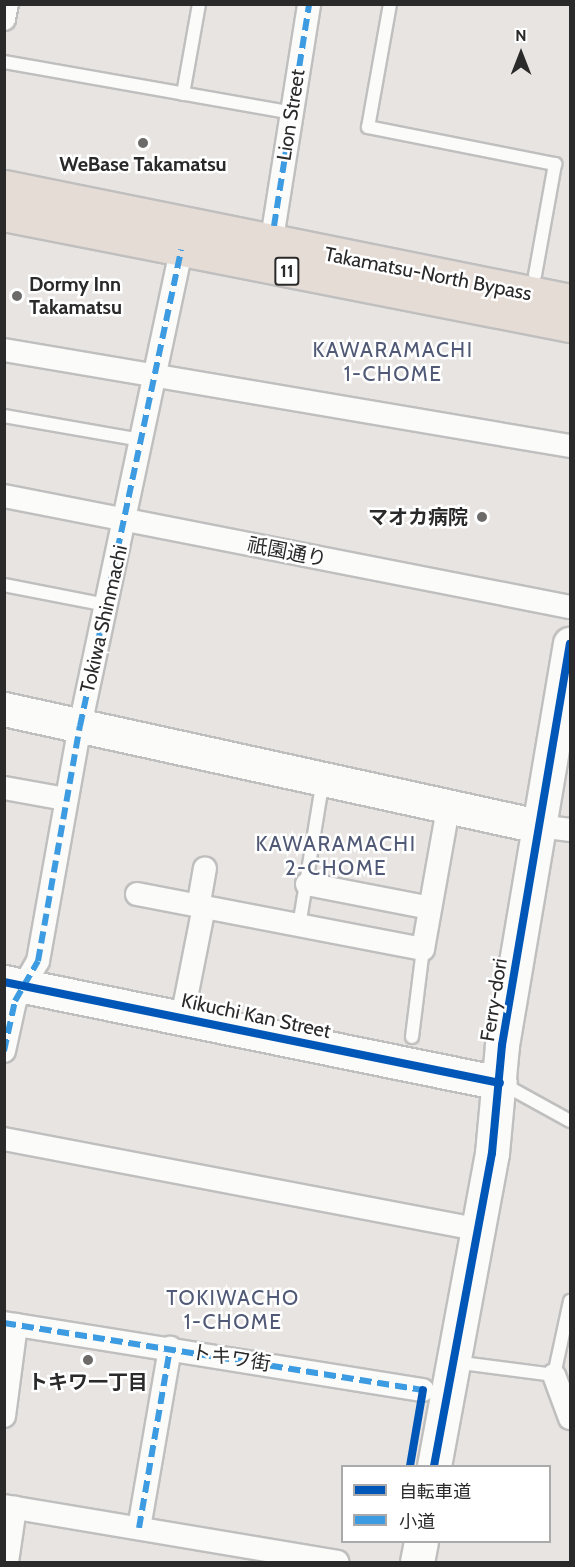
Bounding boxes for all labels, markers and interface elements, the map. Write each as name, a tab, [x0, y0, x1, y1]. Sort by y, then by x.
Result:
north arrow	[491, 24, 551, 84]
text: N	[515, 26, 527, 45]
street label: Lion Street	[272, 68, 310, 162]
marker: WeBase Takamatsu	[136, 136, 150, 150]
place label: WeBase Takamatsu	[59, 152, 227, 176]
street label: Takamatsu-North Bypass	[322, 242, 534, 306]
road number: 11	[274, 256, 300, 286]
place label: Dormy Inn Takamatsu	[29, 272, 122, 319]
marker: Dormy Inn Takamatsu	[10, 289, 24, 303]
district label: KAWARAMACHI 1-CHOME	[312, 337, 474, 387]
place label: マオカ病院	[368, 505, 468, 529]
marker: マオカ病院	[473, 508, 491, 526]
street label: 祇園通り	[245, 533, 329, 571]
street label: Tokiwa Shinmachi	[75, 543, 133, 695]
district label: KAWARAMACHI 2-CHOME	[255, 831, 417, 881]
street label: Ferry-dori	[476, 957, 512, 1043]
street label: Kikuchi Kan Street	[179, 988, 333, 1044]
district label: TOKIWACHO 1-CHOME	[166, 1285, 300, 1335]
street label: トキワ街	[190, 1340, 272, 1376]
marker: トキワ一丁目	[81, 1353, 95, 1367]
place label: トキワ一丁目	[28, 1370, 148, 1394]
legend	[341, 1465, 551, 1543]
text: 自転車道	[399, 1481, 471, 1503]
text: 小道	[399, 1511, 435, 1533]

